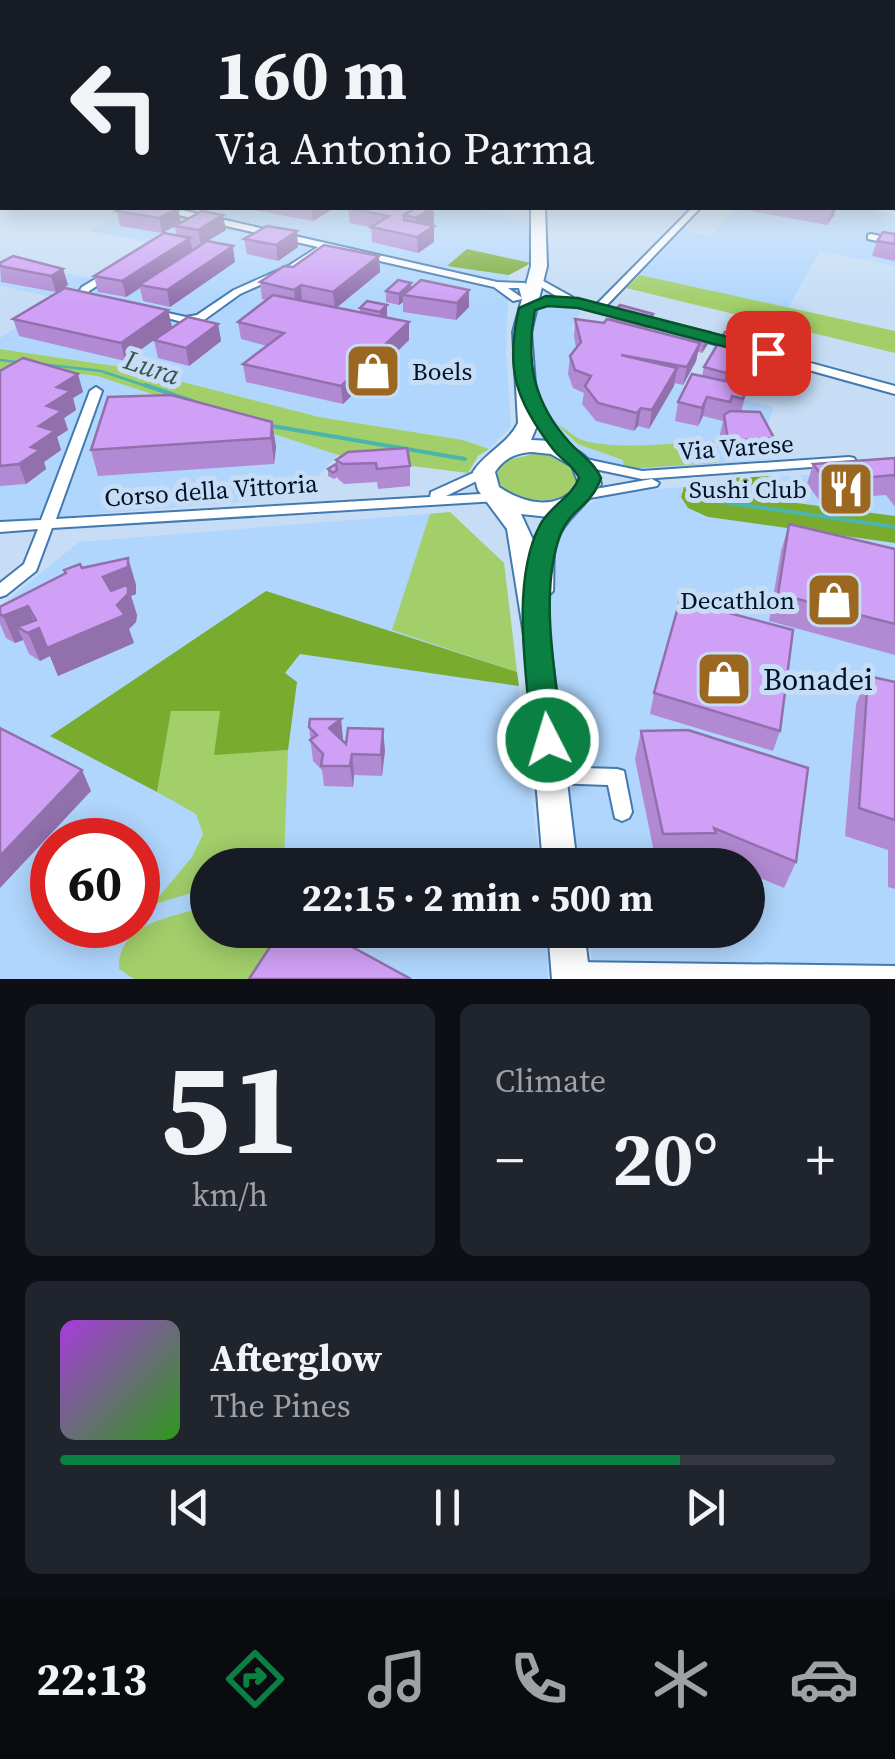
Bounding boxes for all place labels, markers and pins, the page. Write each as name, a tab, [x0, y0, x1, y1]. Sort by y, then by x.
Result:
pin	[726, 311, 811, 396]
shop icon: Boels	[343, 341, 403, 401]
place label: Boels	[412, 354, 472, 388]
restaurant icon: Sushi Club	[816, 459, 876, 519]
place label: Sushi Club	[689, 472, 807, 506]
shop icon: Decathlon	[804, 570, 864, 630]
place label: Decathlon	[680, 583, 795, 617]
shop icon: Bonadei	[694, 649, 754, 709]
place label: Bonadei	[763, 659, 873, 700]

